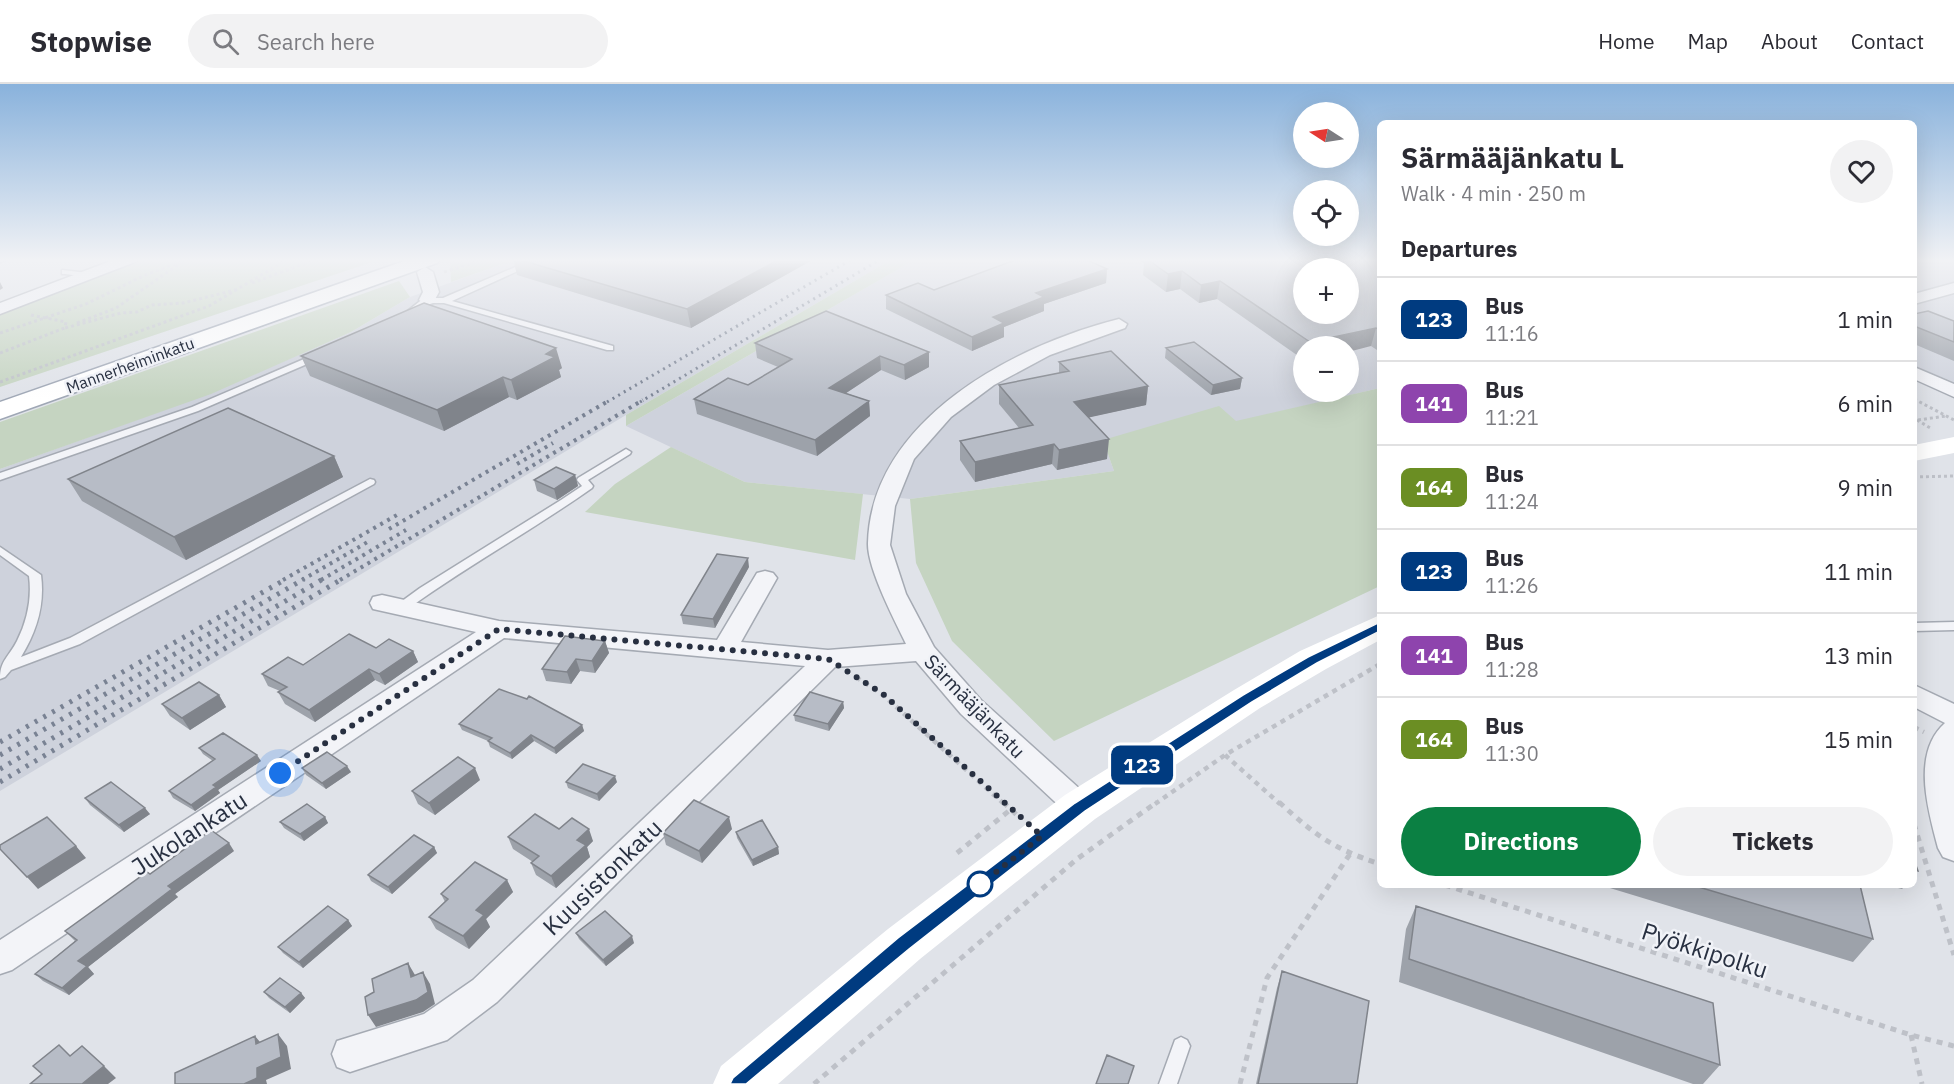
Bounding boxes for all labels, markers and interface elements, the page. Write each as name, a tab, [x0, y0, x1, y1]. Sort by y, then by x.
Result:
search box	[188, 14, 608, 68]
text: Stopwise	[30, 23, 152, 60]
icon: search	[209, 25, 242, 58]
text: Search here	[257, 27, 375, 56]
text: Home	[1598, 27, 1655, 55]
text: Map	[1688, 27, 1728, 55]
text: About	[1761, 27, 1818, 55]
text: Contact	[1851, 27, 1924, 55]
north arrow	[1293, 102, 1359, 168]
map controls	[1293, 102, 1359, 402]
text: Särmääjänkatu L	[1401, 139, 1624, 176]
button: heart	[1830, 140, 1893, 203]
button: locate	[1293, 180, 1359, 246]
text: Walk · 4 min · 250 m	[1401, 180, 1586, 207]
text: Departures	[1401, 234, 1517, 263]
button: +	[1293, 258, 1359, 324]
text: Bus	[1485, 291, 1524, 320]
text: 123	[1415, 305, 1453, 333]
text: 1 min	[1837, 305, 1893, 334]
text: 11:16	[1485, 320, 1539, 347]
street label: Mannerheiminkatu	[63, 333, 197, 397]
button: −	[1293, 336, 1359, 402]
text: Bus	[1485, 375, 1524, 404]
text: 141	[1415, 389, 1453, 417]
text: 6 min	[1837, 389, 1893, 418]
text: 11:21	[1485, 404, 1539, 431]
text: Bus	[1485, 459, 1524, 488]
text: 164	[1415, 473, 1453, 501]
text: 9 min	[1837, 473, 1893, 502]
text: 11:24	[1485, 488, 1539, 515]
text: Bus	[1485, 543, 1524, 572]
text: 123	[1415, 557, 1453, 585]
text: 11 min	[1824, 557, 1893, 586]
text: 11:26	[1485, 572, 1539, 599]
text: Bus	[1485, 627, 1524, 656]
text: 141	[1415, 641, 1453, 669]
text: 13 min	[1824, 641, 1893, 670]
street label: Särmääjänkatu	[918, 648, 1032, 764]
text: 11:28	[1485, 656, 1539, 683]
text: Bus	[1485, 711, 1524, 740]
text: 164	[1415, 725, 1453, 753]
text: 15 min	[1824, 725, 1893, 754]
text: 11:30	[1485, 740, 1539, 767]
line badge: 123	[1108, 746, 1176, 784]
text: 123	[1123, 751, 1161, 779]
your location	[265, 758, 295, 788]
street label: Jukolankatu	[125, 784, 253, 882]
button: Directions	[1401, 807, 1641, 876]
button: Tickets	[1653, 807, 1893, 876]
street label: Kuusistonkatu	[535, 812, 669, 942]
unlabelled marker	[967, 871, 993, 897]
street label: Pyökkipolku	[1638, 915, 1772, 985]

